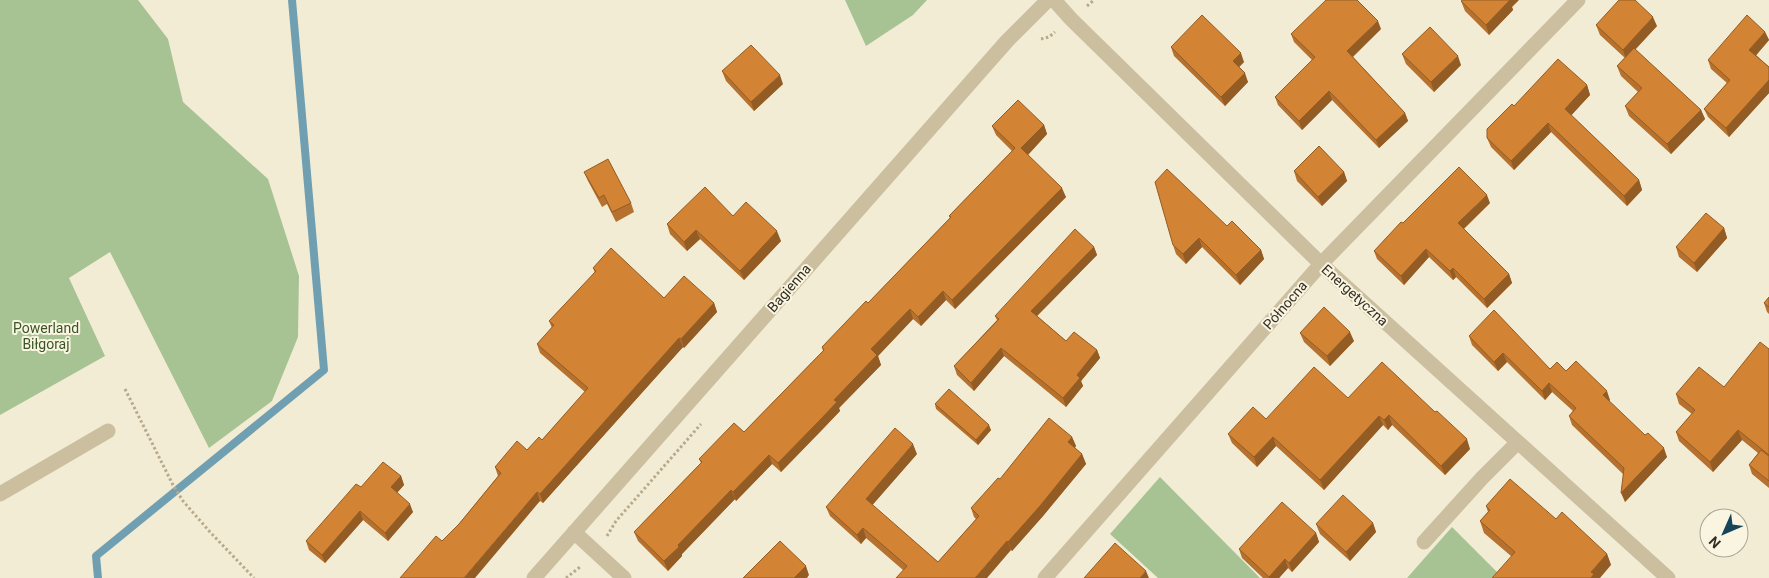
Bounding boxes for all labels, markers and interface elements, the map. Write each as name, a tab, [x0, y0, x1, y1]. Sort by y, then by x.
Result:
street label: Bagienna	[764, 261, 814, 315]
street label: Energetyczna	[1319, 261, 1391, 329]
street label: Północna	[1260, 278, 1310, 332]
park label: Powerland Biłgoraj	[13, 320, 79, 352]
north arrow	[1699, 508, 1749, 558]
text: N	[1706, 533, 1724, 551]

